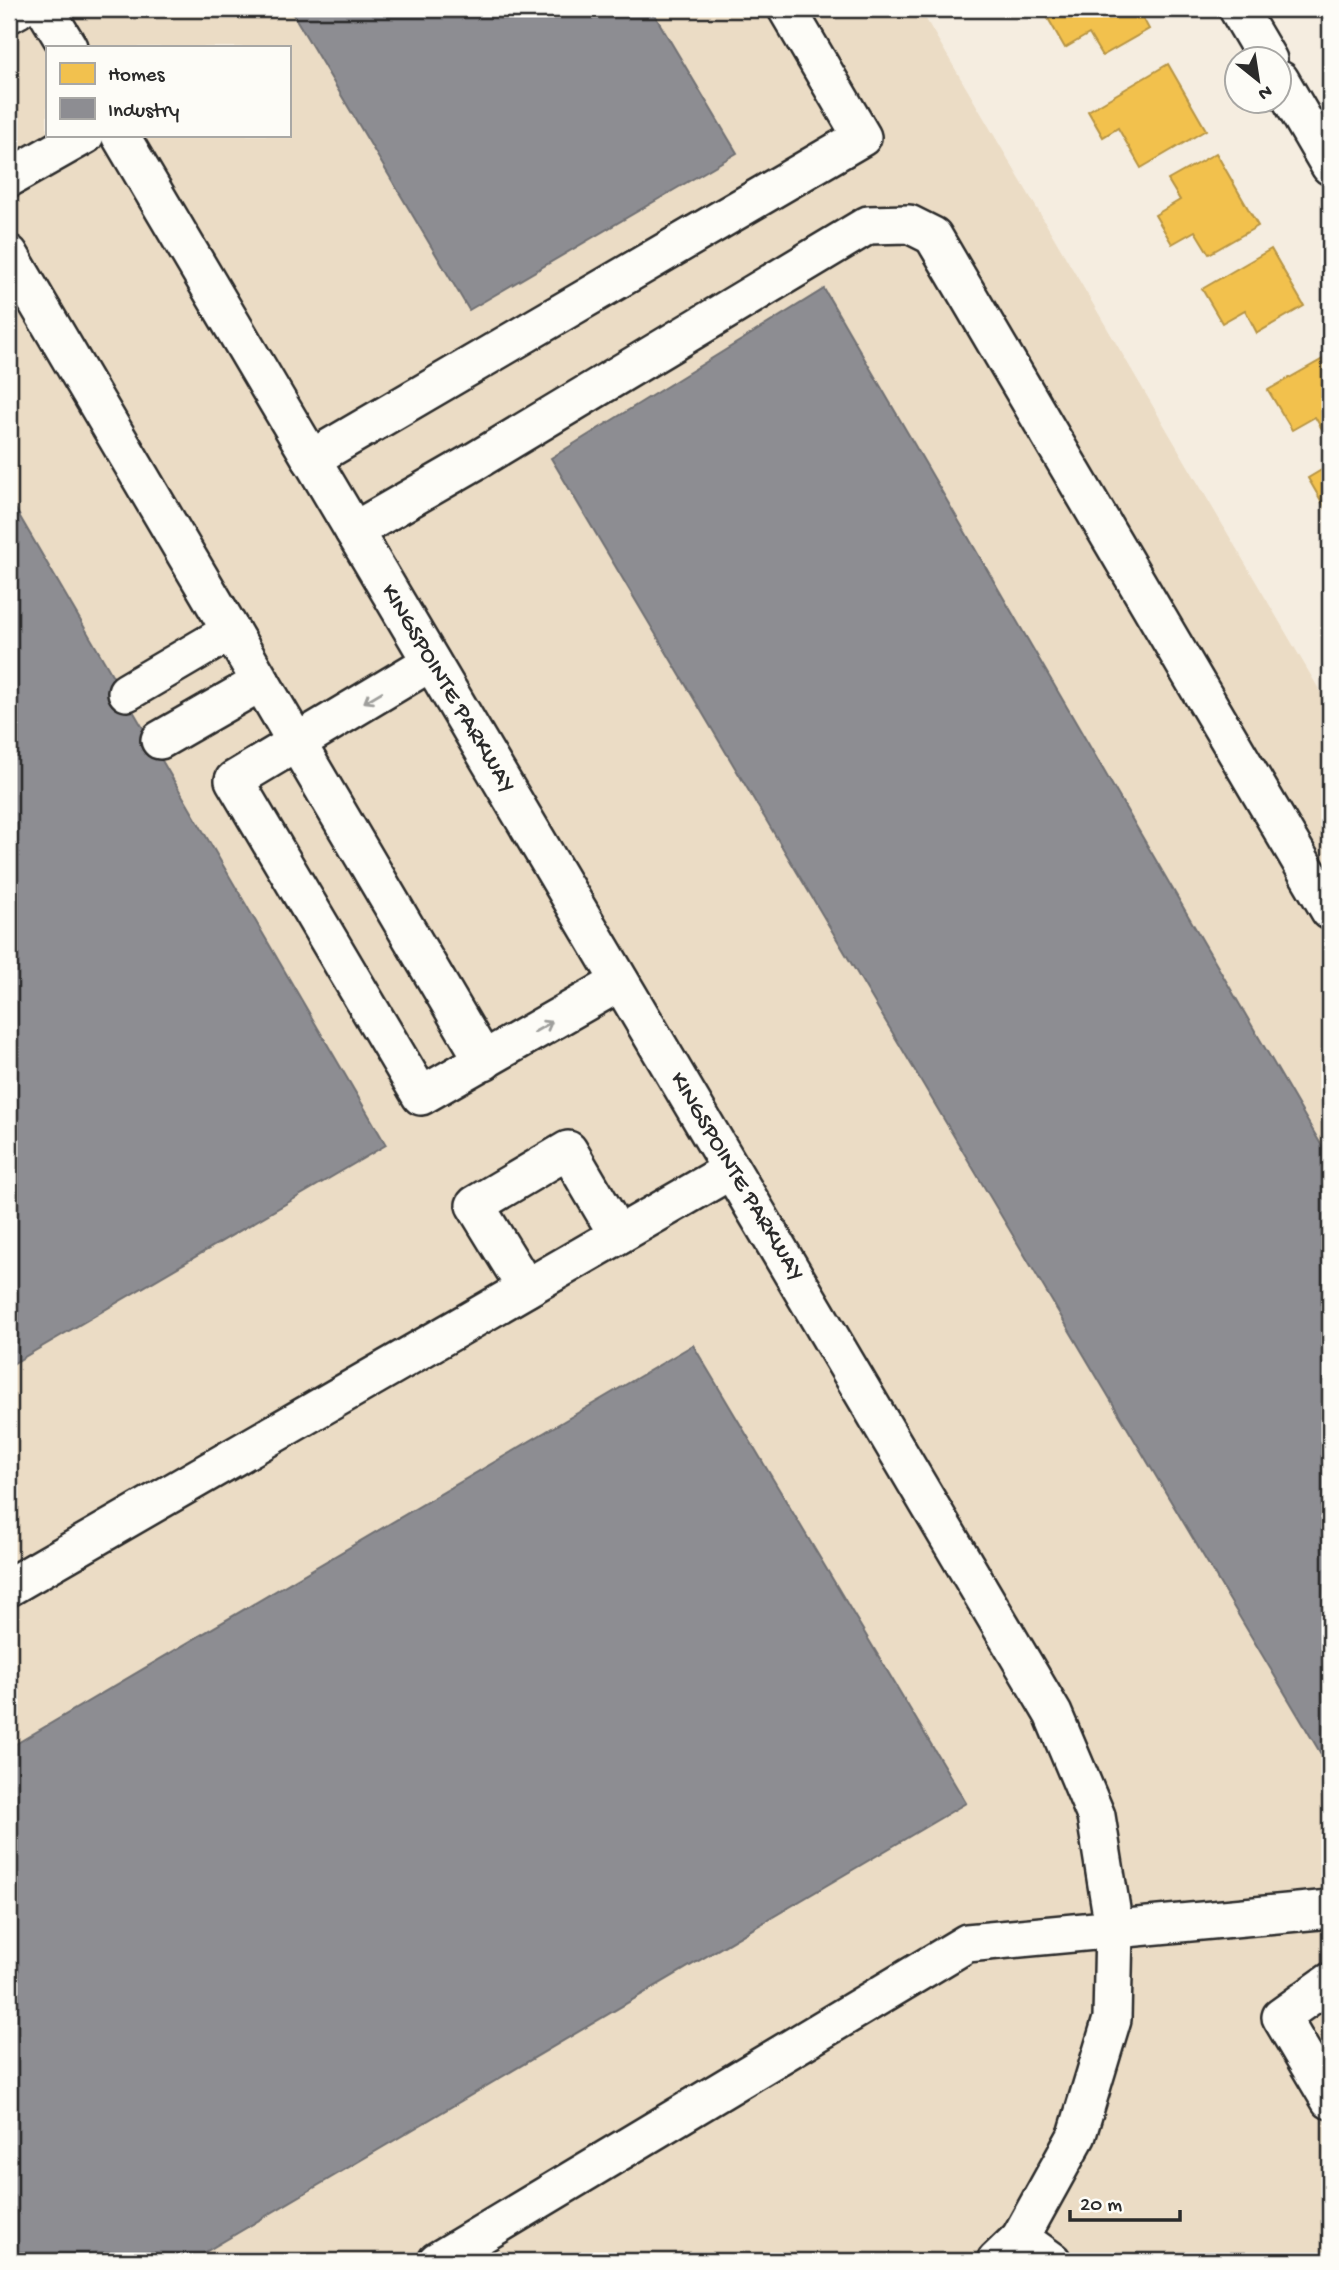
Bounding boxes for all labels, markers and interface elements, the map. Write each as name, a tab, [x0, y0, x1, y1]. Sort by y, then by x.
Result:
legend	[46, 46, 290, 136]
north arrow	[1224, 46, 1294, 116]
text: Homes	[108, 64, 166, 89]
text: N	[1254, 79, 1276, 105]
text: Industry	[108, 100, 179, 125]
street label: KINGSPOINTE PARKWAY	[373, 579, 521, 799]
one-way arrow	[363, 691, 383, 705]
one-way arrow	[532, 1019, 552, 1033]
street label: KINGSPOINTE PARKWAY	[662, 1067, 810, 1287]
scale bar	[1070, 2179, 1180, 2223]
text: 20 m	[1080, 2194, 1122, 2219]

